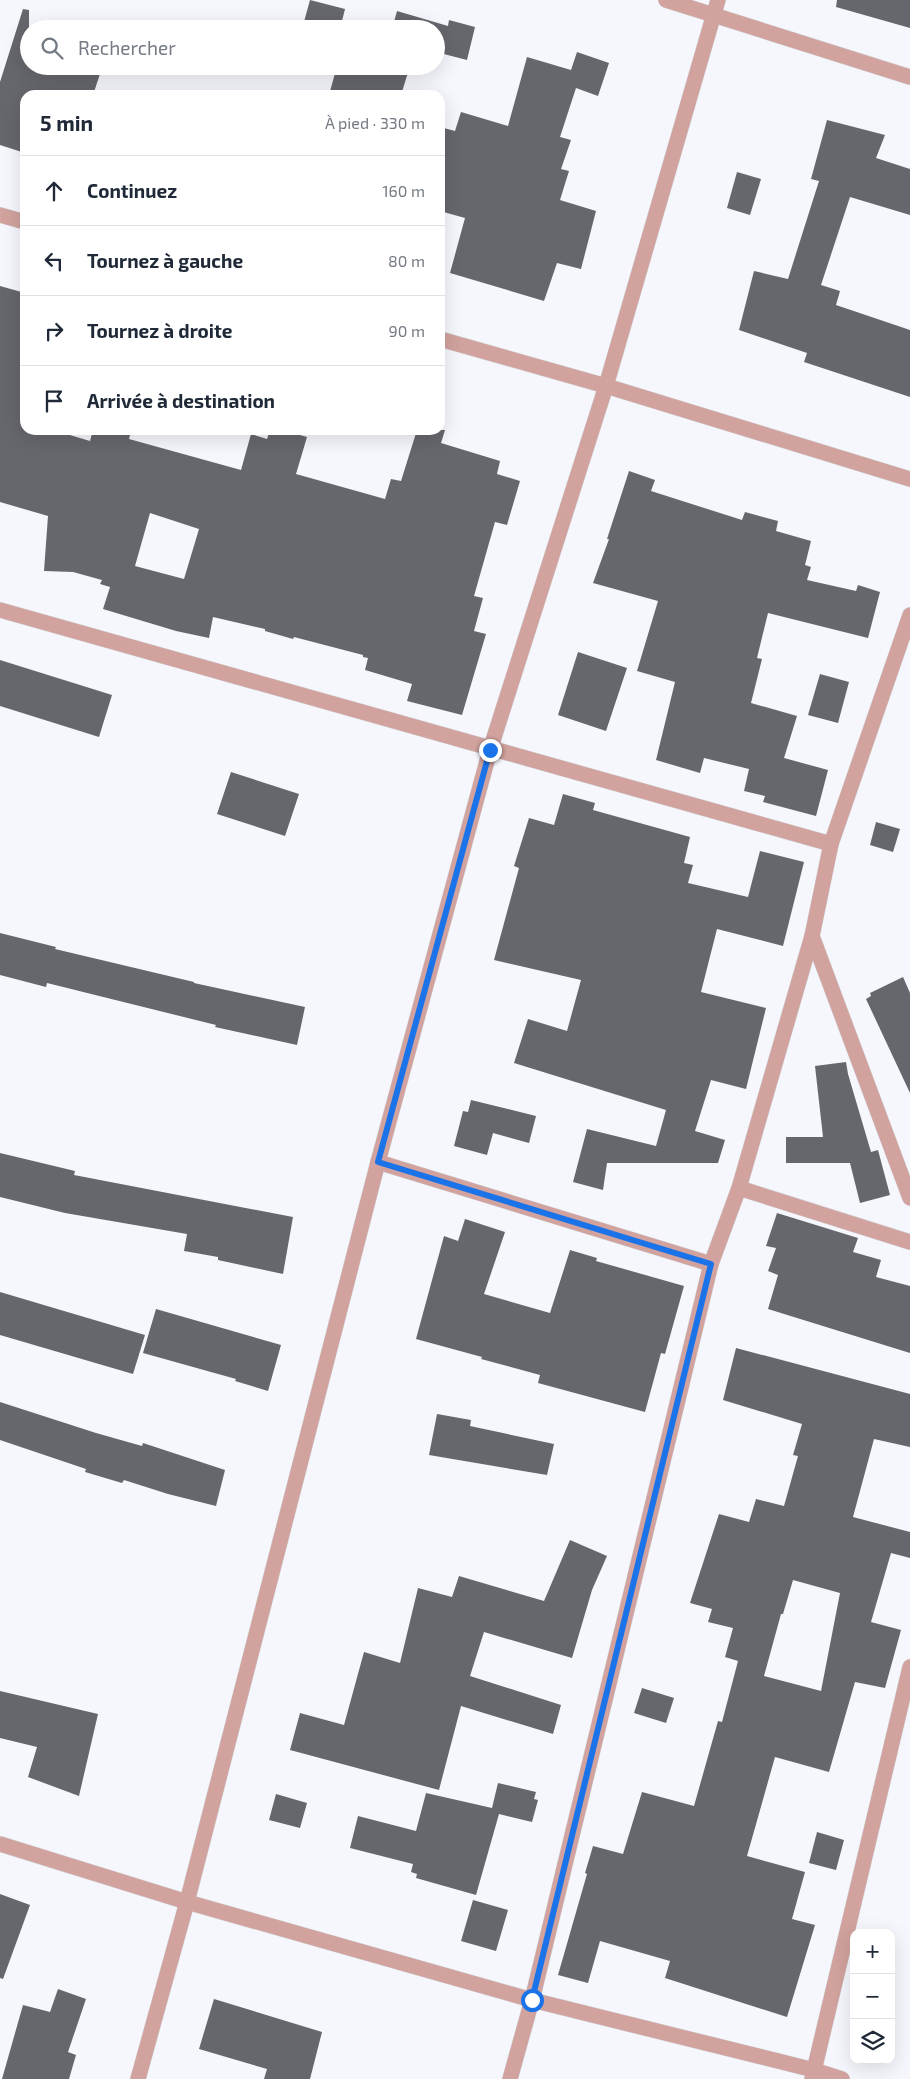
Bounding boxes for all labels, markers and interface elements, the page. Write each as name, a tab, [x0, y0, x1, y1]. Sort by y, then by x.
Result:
search box	[20, 20, 445, 75]
icon: search	[38, 34, 66, 62]
text: Rechercher	[78, 36, 176, 59]
text: 5 min	[40, 110, 93, 135]
text: À pied · 330 m	[325, 113, 425, 132]
icon: ahead	[40, 177, 68, 205]
text: Continuez	[87, 179, 177, 202]
text: 160 m	[382, 181, 425, 200]
icon: left	[40, 247, 68, 275]
text: Tournez à gauche	[87, 249, 243, 272]
text: 80 m	[388, 251, 425, 270]
icon: right	[40, 317, 68, 345]
text: Tournez à droite	[87, 319, 233, 342]
text: 90 m	[389, 321, 425, 340]
icon: arrive	[40, 387, 68, 415]
text: Arrivée à destination	[87, 389, 275, 412]
route end	[479, 739, 502, 762]
map controls	[850, 1929, 895, 2064]
button: +	[850, 1929, 895, 1974]
button: −	[850, 1974, 895, 2019]
route start	[521, 1989, 544, 2012]
button: layers	[850, 2019, 895, 2064]

